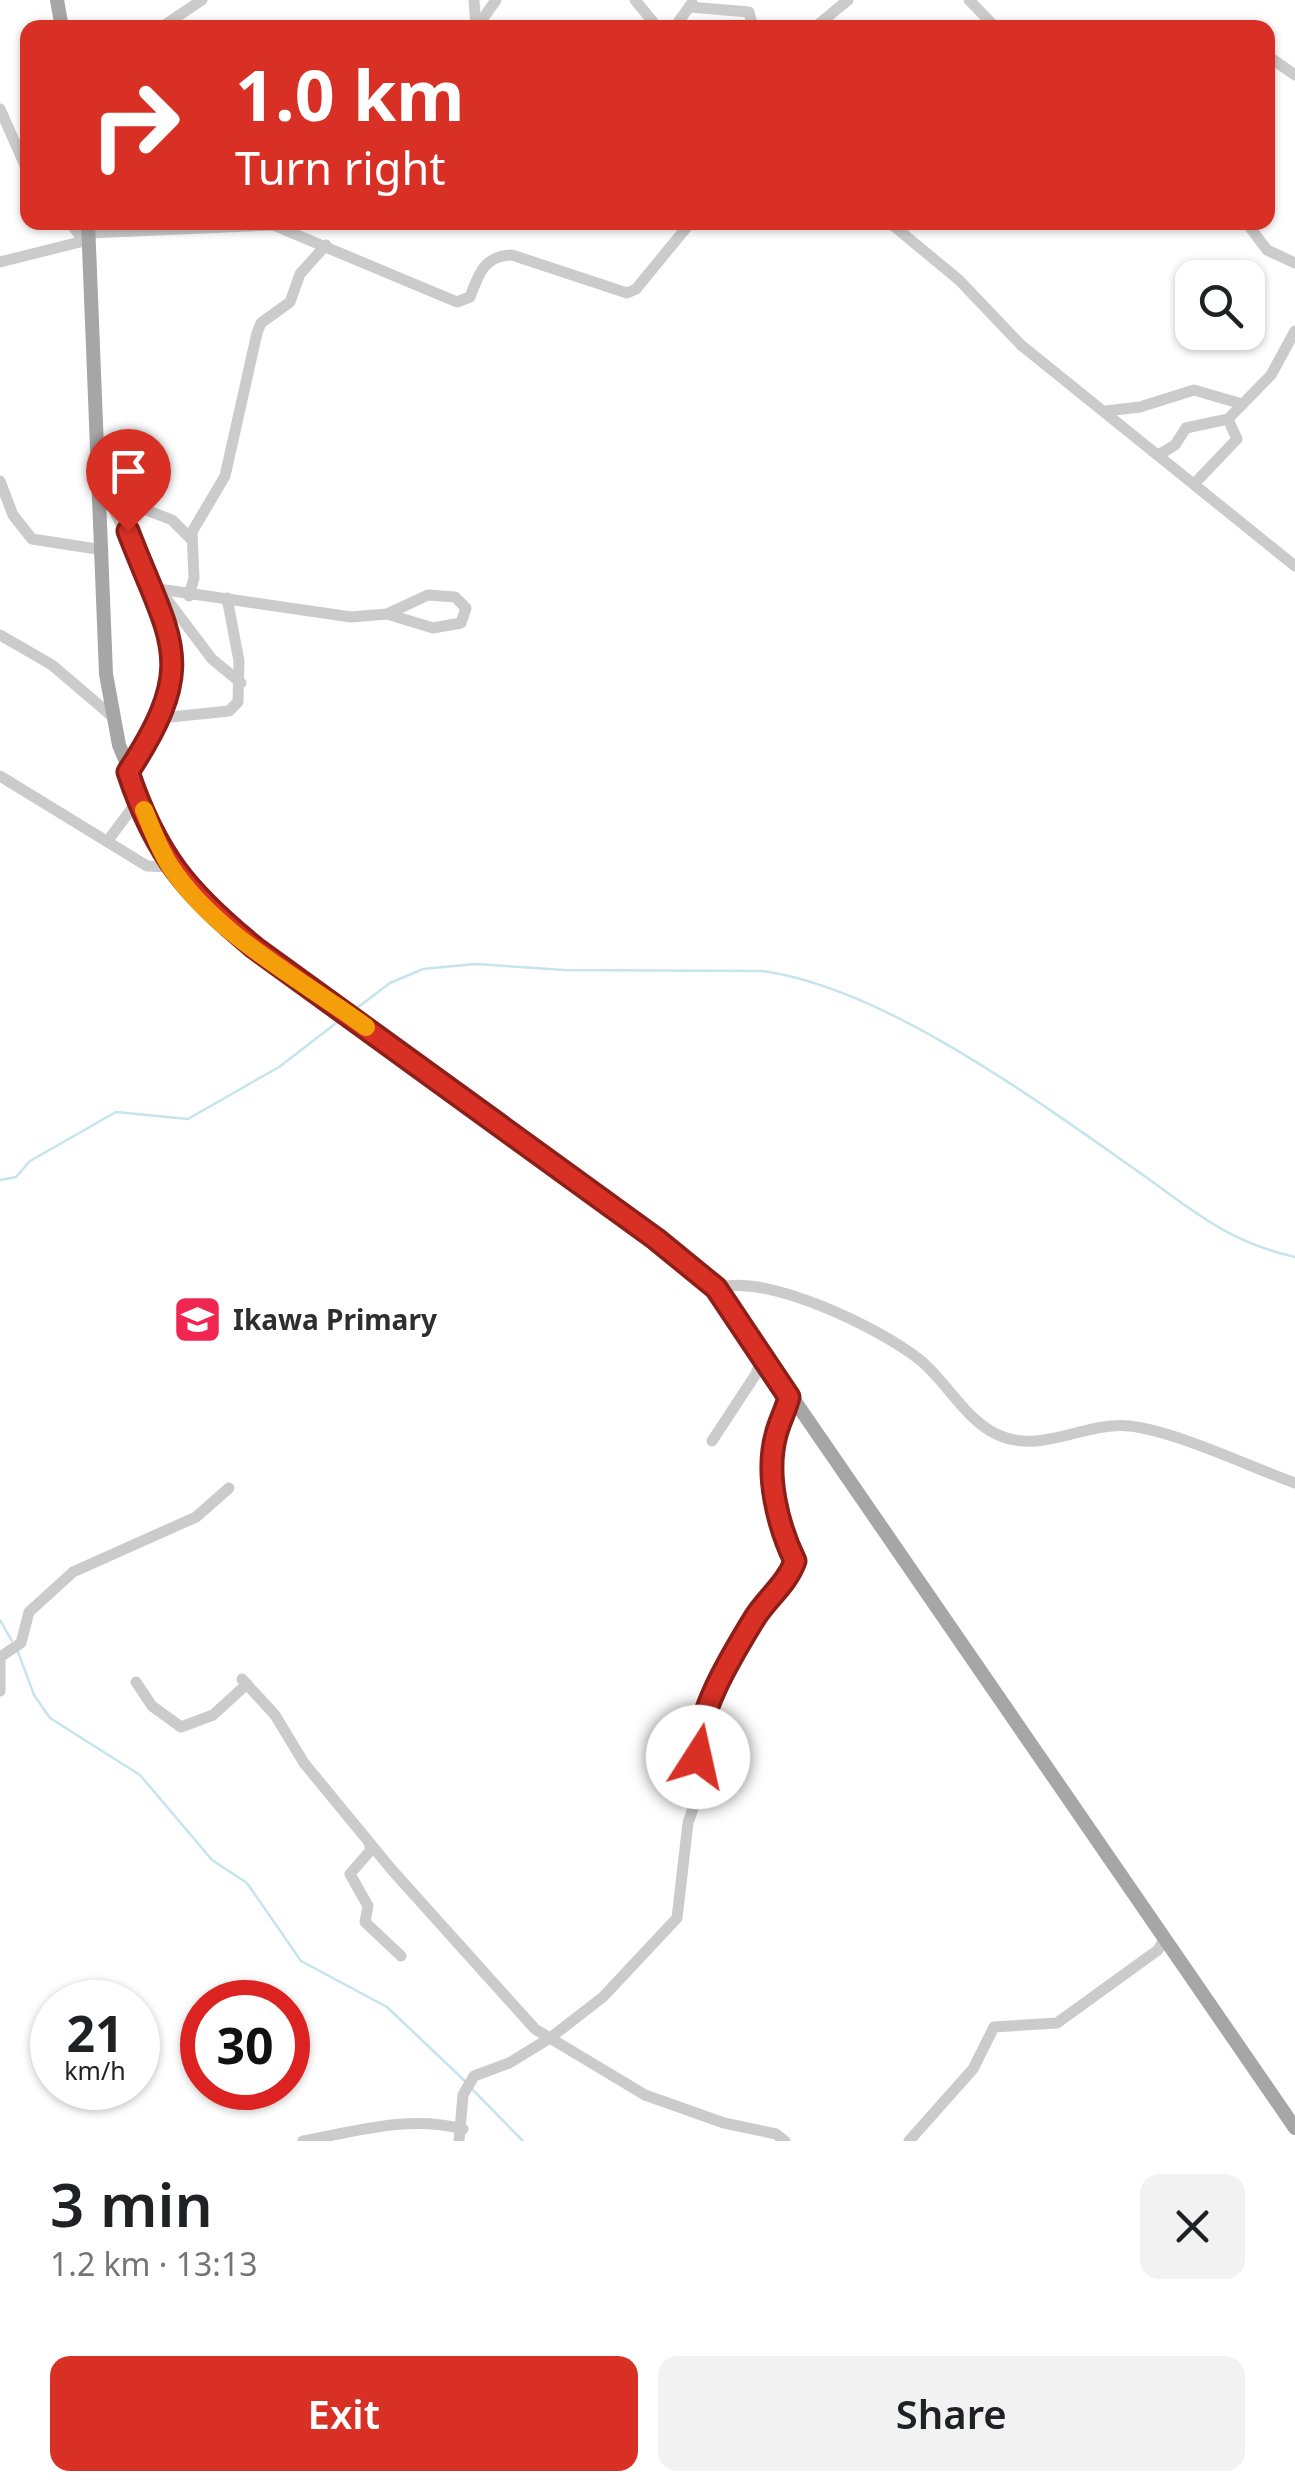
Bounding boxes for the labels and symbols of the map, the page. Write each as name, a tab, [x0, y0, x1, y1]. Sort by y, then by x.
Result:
pin	[86, 429, 171, 532]
school or university icon: Ikawa Primary	[172, 1293, 224, 1345]
place label: Ikawa Primary	[233, 1300, 437, 1338]
position arrow	[646, 1705, 750, 1809]
speed limit sign: 30	[180, 1980, 310, 2110]

